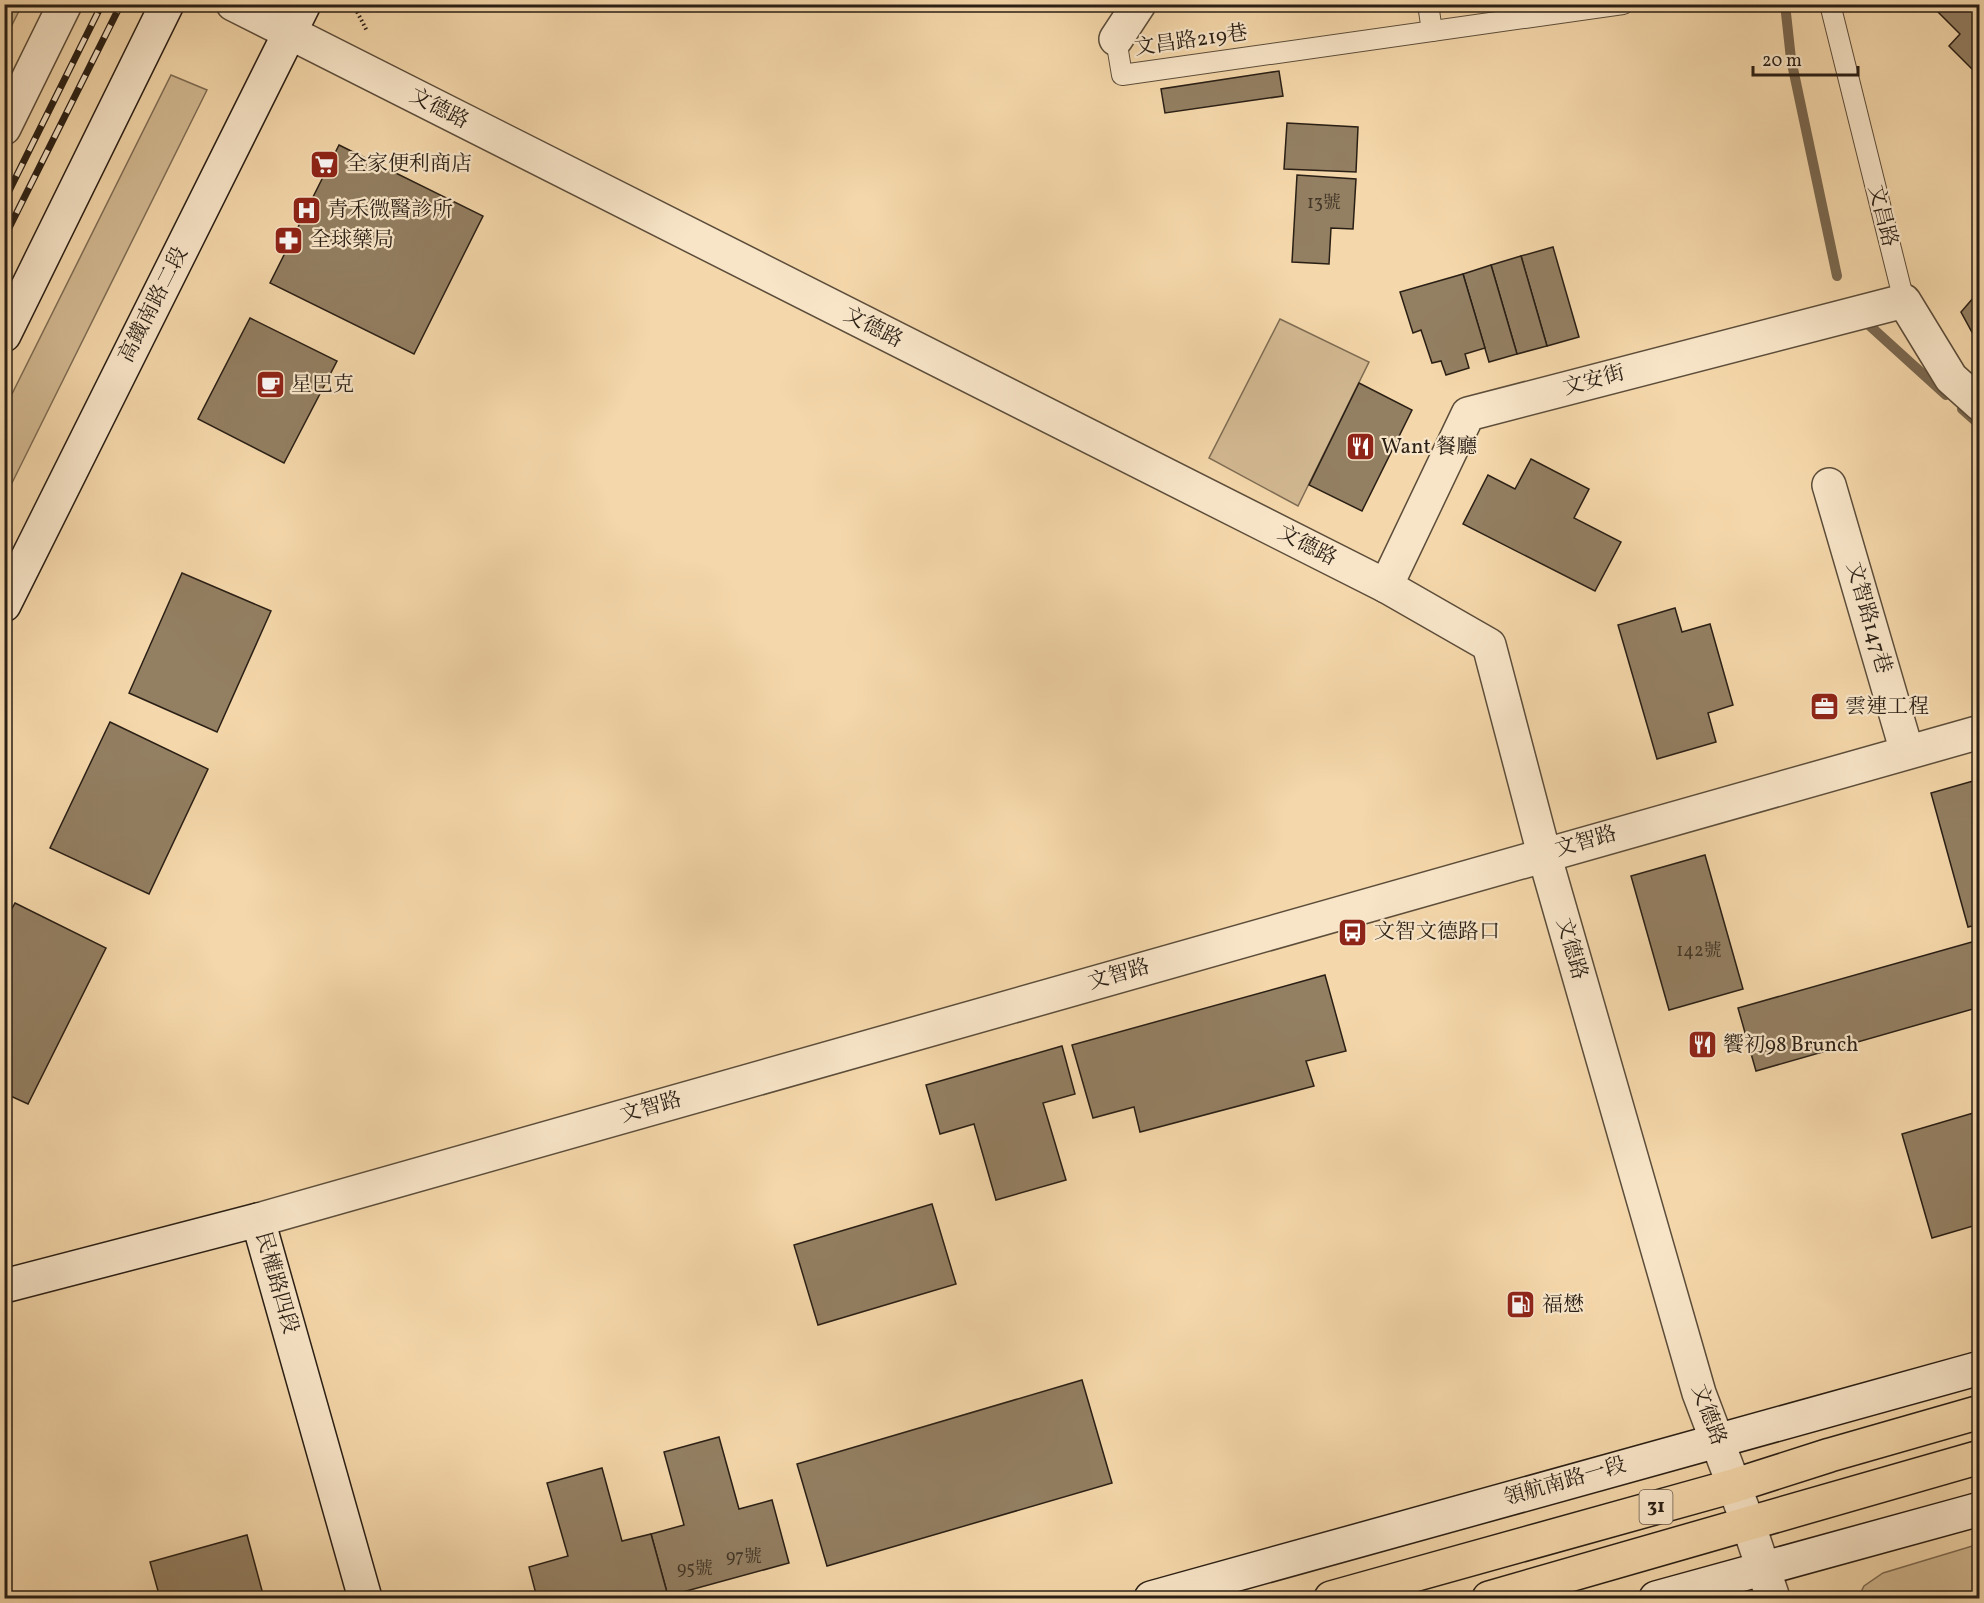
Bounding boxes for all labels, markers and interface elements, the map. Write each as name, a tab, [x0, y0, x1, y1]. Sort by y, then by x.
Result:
street label: 文昌路219巷	[1132, 19, 1250, 63]
scale bar	[1753, 39, 1858, 77]
text: 20 m	[1762, 49, 1802, 74]
street label: 文德路	[404, 82, 474, 136]
supermarket icon: 全家便利商店	[309, 148, 341, 180]
place label: 全家便利商店	[346, 150, 472, 179]
street label: 文昌路	[1860, 182, 1904, 250]
house number: 13號	[1307, 191, 1341, 216]
hospital icon: 青禾微醫診所	[290, 194, 322, 226]
place label: 青禾微醫診所	[327, 196, 453, 225]
pharmacy icon: 全球藥局	[273, 224, 305, 256]
place label: 全球藥局	[310, 226, 394, 255]
street label: 高鐵南路二段	[112, 242, 196, 368]
street label: 文德路	[838, 301, 908, 355]
street label: 文安街	[1560, 359, 1628, 403]
cafe icon: 星巴克	[254, 369, 286, 401]
place label: 星巴克	[291, 371, 354, 400]
restaurant icon: Want 餐廳	[1344, 431, 1376, 463]
place label: Want 餐廳	[1381, 433, 1477, 462]
street label: 文德路	[1272, 519, 1342, 573]
street label: 文智路147巷	[1838, 559, 1898, 677]
office icon: 雲連工程	[1808, 691, 1840, 723]
place label: 雲連工程	[1845, 693, 1929, 722]
street label: 文智路	[1552, 819, 1620, 865]
street label: 文德路	[1548, 915, 1594, 983]
bus stop icon: 文智文德路口	[1337, 916, 1369, 948]
place label: 文智文德路口	[1374, 918, 1500, 947]
house number: 142號	[1676, 939, 1722, 964]
street label: 文智路	[1085, 952, 1153, 998]
restaurant icon: 饗初98 Brunch	[1686, 1029, 1718, 1061]
place label: 饗初98 Brunch	[1723, 1031, 1858, 1060]
street label: 文智路	[617, 1085, 685, 1131]
street label: 民權路四段	[248, 1229, 304, 1337]
fuel station icon: 福懋	[1505, 1289, 1537, 1321]
place label: 福懋	[1542, 1291, 1584, 1320]
street label: 文德路	[1684, 1380, 1732, 1450]
street label: 領航南路一段	[1500, 1451, 1630, 1513]
road number: 31	[1640, 1490, 1672, 1524]
house number: 97號	[726, 1545, 762, 1570]
house number: 95號	[677, 1557, 713, 1582]

